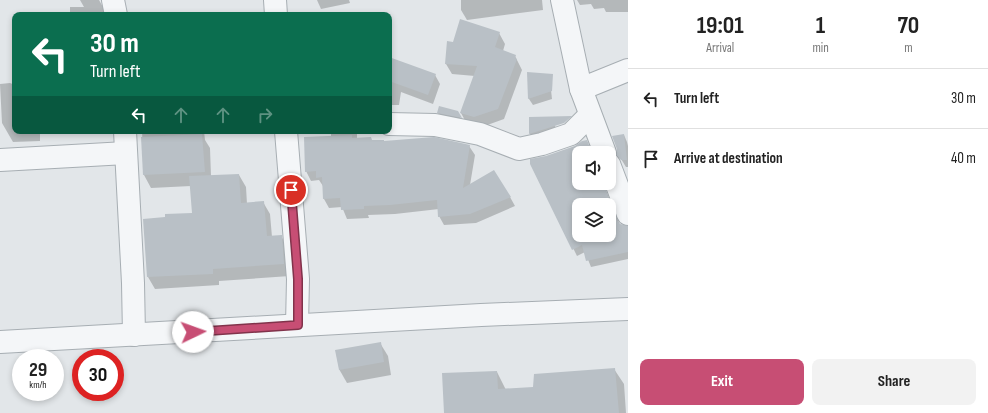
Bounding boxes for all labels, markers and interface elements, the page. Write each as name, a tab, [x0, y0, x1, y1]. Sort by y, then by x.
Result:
text: 19:01	[697, 11, 744, 40]
text: 1	[816, 11, 825, 40]
text: 70	[897, 11, 919, 40]
text: 30 m	[90, 27, 139, 60]
icon: left	[24, 28, 76, 80]
text: Arrival	[706, 40, 734, 56]
text: min	[812, 40, 829, 56]
text: m	[904, 40, 913, 56]
text: Turn left	[90, 61, 141, 82]
icon: left	[640, 88, 662, 110]
text: Turn left	[674, 89, 719, 108]
text: 30 m	[951, 89, 976, 108]
icon: left	[128, 104, 150, 126]
icon: ahead	[170, 104, 192, 126]
icon: ahead	[212, 104, 234, 126]
icon: right	[254, 104, 276, 126]
map controls	[572, 146, 616, 242]
button: sound	[572, 146, 616, 190]
icon: arrive	[640, 148, 662, 170]
text: Arrive at destination	[674, 149, 783, 168]
text: 40 m	[951, 149, 976, 168]
pin	[274, 173, 308, 207]
icon: arrive	[280, 179, 302, 201]
button: layers	[572, 198, 616, 242]
position arrow	[172, 311, 214, 353]
speed limit sign: 30	[72, 349, 124, 401]
text: 29	[29, 358, 47, 382]
button: Exit	[640, 359, 804, 405]
button: Share	[812, 359, 976, 405]
text: km/h	[29, 379, 47, 391]

